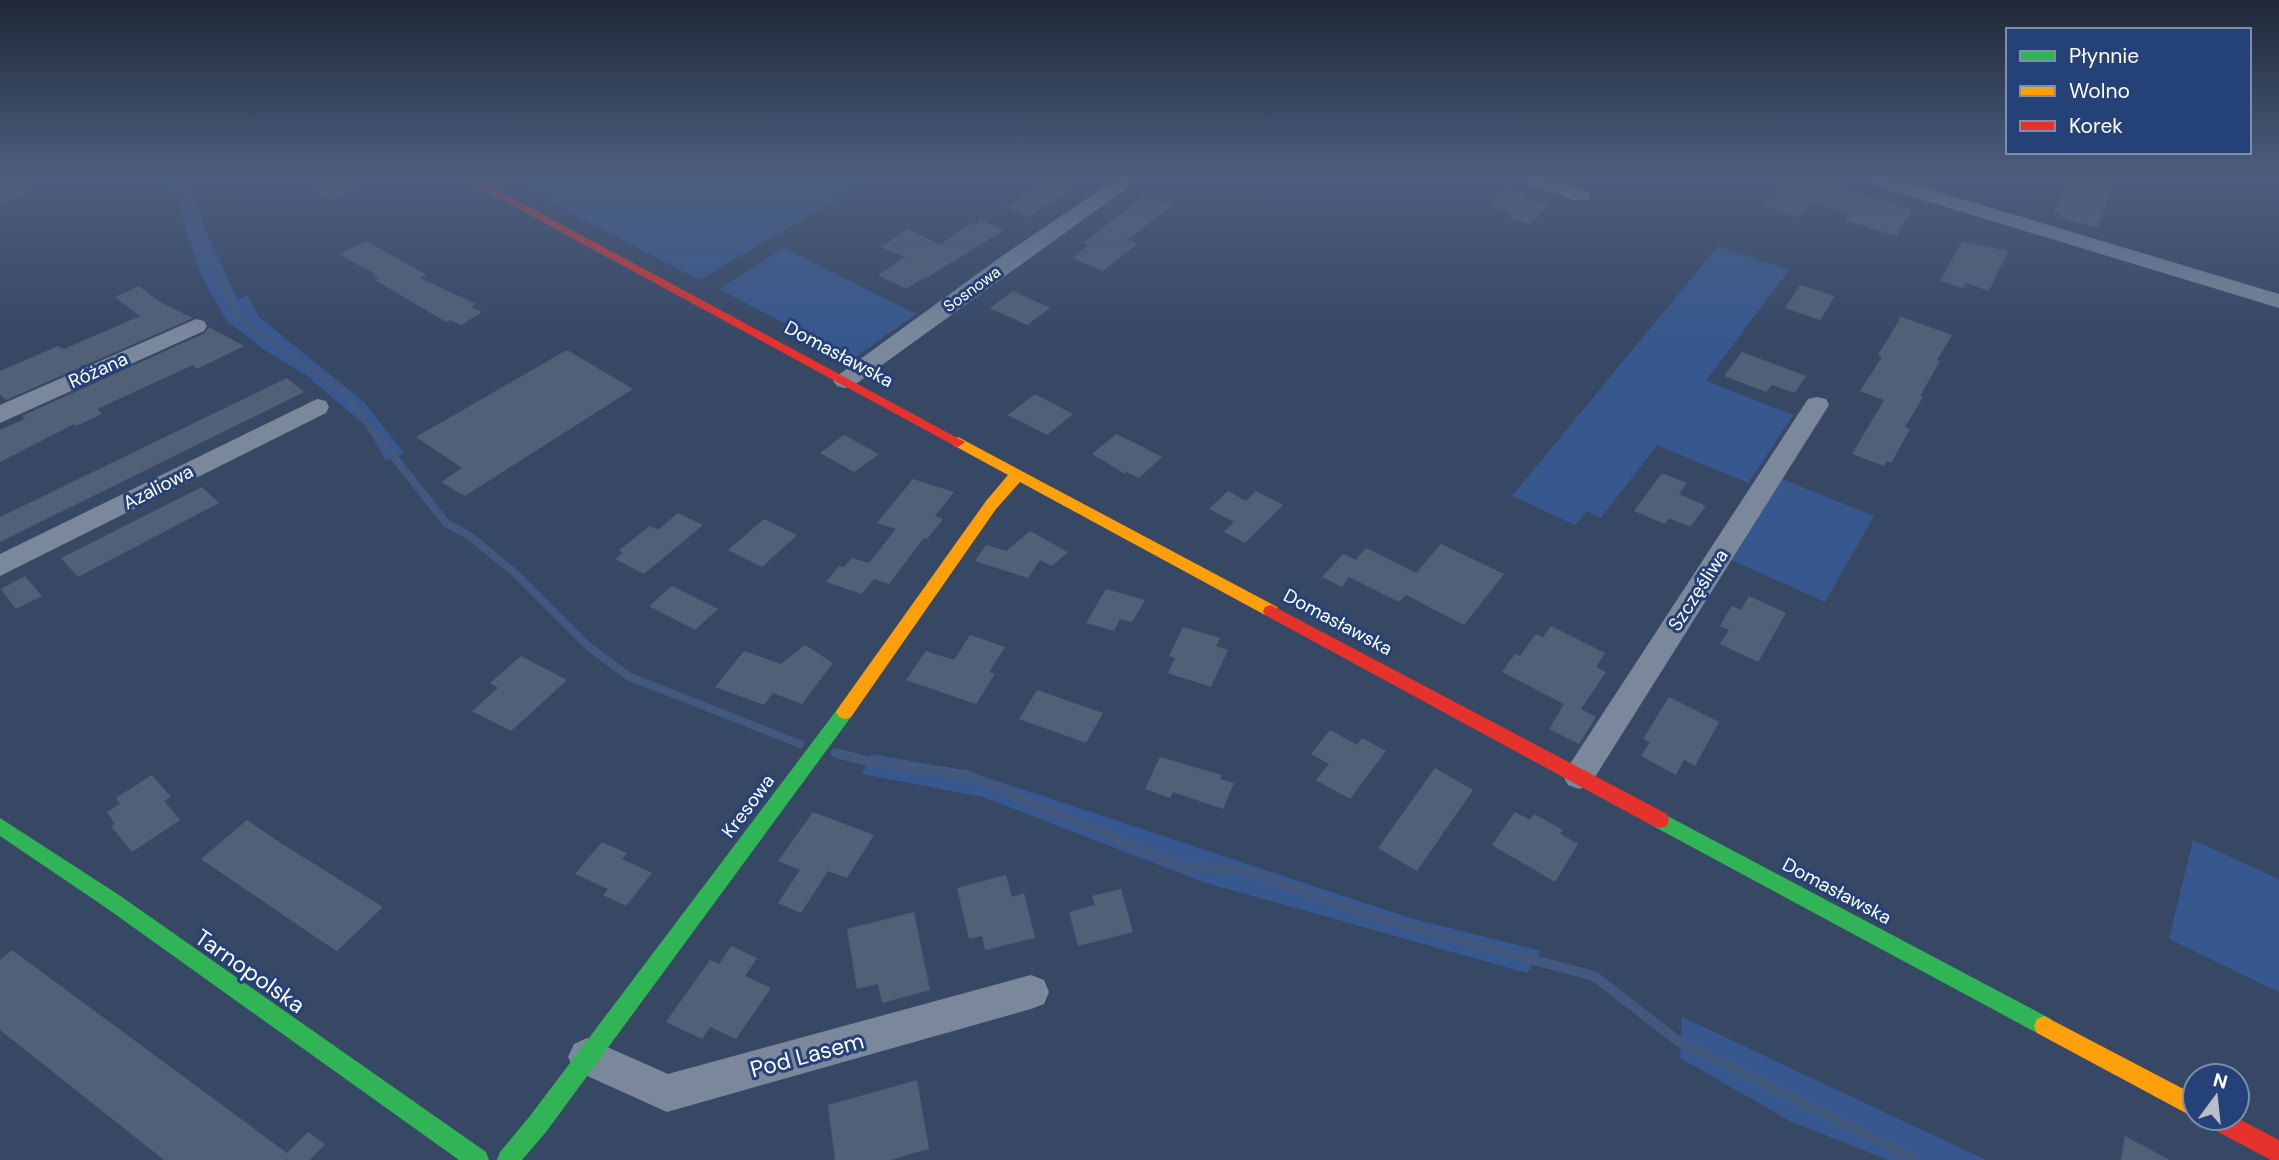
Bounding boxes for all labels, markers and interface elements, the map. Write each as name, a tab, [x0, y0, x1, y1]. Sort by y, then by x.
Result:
legend	[2006, 28, 2251, 154]
text: Płynnie	[2069, 42, 2139, 70]
text: Wolno	[2069, 77, 2130, 105]
text: Korek	[2069, 112, 2123, 140]
street label: Sosnowa	[939, 261, 1005, 317]
street label: Domasławska	[780, 315, 898, 393]
street label: Różana	[64, 346, 132, 394]
street label: Azaliowa	[119, 459, 197, 515]
street label: Szczęśliwa	[1662, 544, 1734, 636]
street label: Domasławska	[1279, 583, 1397, 661]
street label: Kresowa	[716, 769, 780, 843]
street label: Domasławska	[1778, 852, 1896, 930]
street label: Tarnopolska	[189, 922, 311, 1020]
street label: Pod Lasem	[747, 1025, 867, 1085]
north arrow	[2181, 1062, 2251, 1132]
text: N	[2210, 1067, 2230, 1095]

